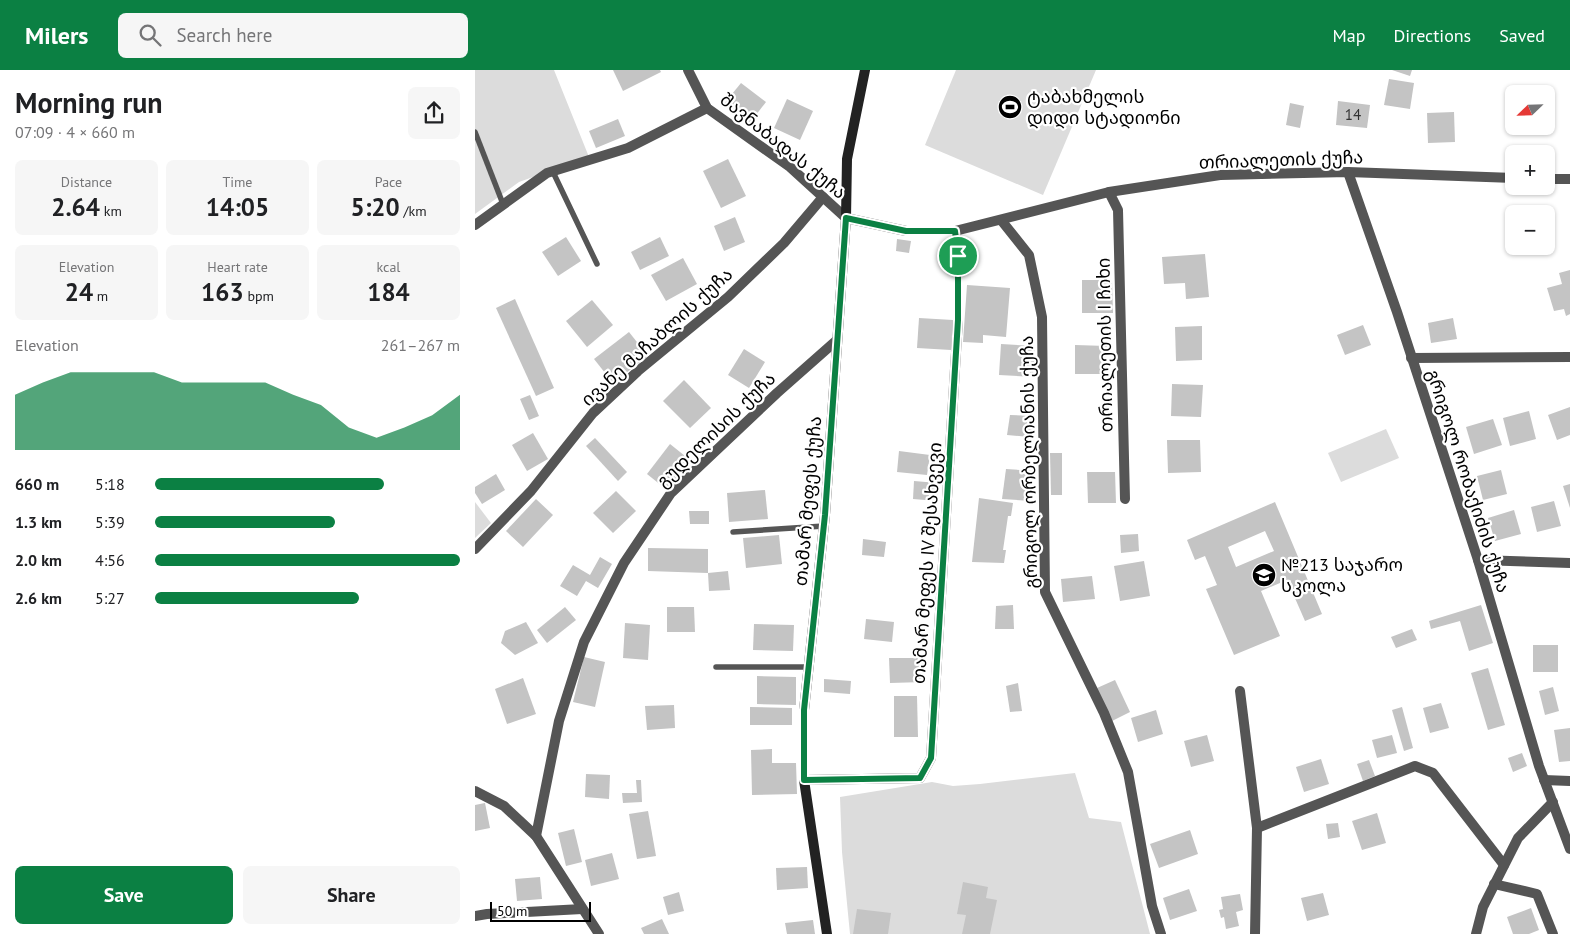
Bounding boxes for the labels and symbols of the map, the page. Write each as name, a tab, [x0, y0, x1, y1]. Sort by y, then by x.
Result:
place label: ტაბახმელის დიდი სტადიონი	[1027, 85, 1181, 129]
north arrow	[1505, 85, 1555, 135]
street label: შავნაბადას ქუჩა	[716, 88, 851, 203]
sports icon: ტაბახმელის დიდი სტადიონი	[997, 94, 1023, 120]
house number: 14	[1345, 105, 1361, 124]
street label: თრიალეთის ქუჩა	[1198, 145, 1364, 174]
pin	[937, 235, 979, 277]
street label: თრიალეთის I ჩიხი	[1091, 257, 1118, 433]
street label: ივანე მაჩაბლის ქუჩა	[576, 262, 737, 411]
street label: გრიგოლ ორბელიანის ქუჩა	[1015, 335, 1042, 589]
street label: გრიგოლ რობაქიძის ქუჩა	[1421, 366, 1515, 595]
street label: გუდელისის ქუჩა	[651, 367, 780, 492]
street label: თამარ მეფეს ქუჩა	[789, 415, 826, 587]
street label: თამარ მეფეს IV შესახვევი	[907, 441, 946, 685]
place label: №213 საჯარო სკოლა	[1281, 553, 1403, 597]
school or university icon: №213 საჯარო სკოლა	[1251, 562, 1277, 588]
scale bar	[490, 899, 591, 922]

